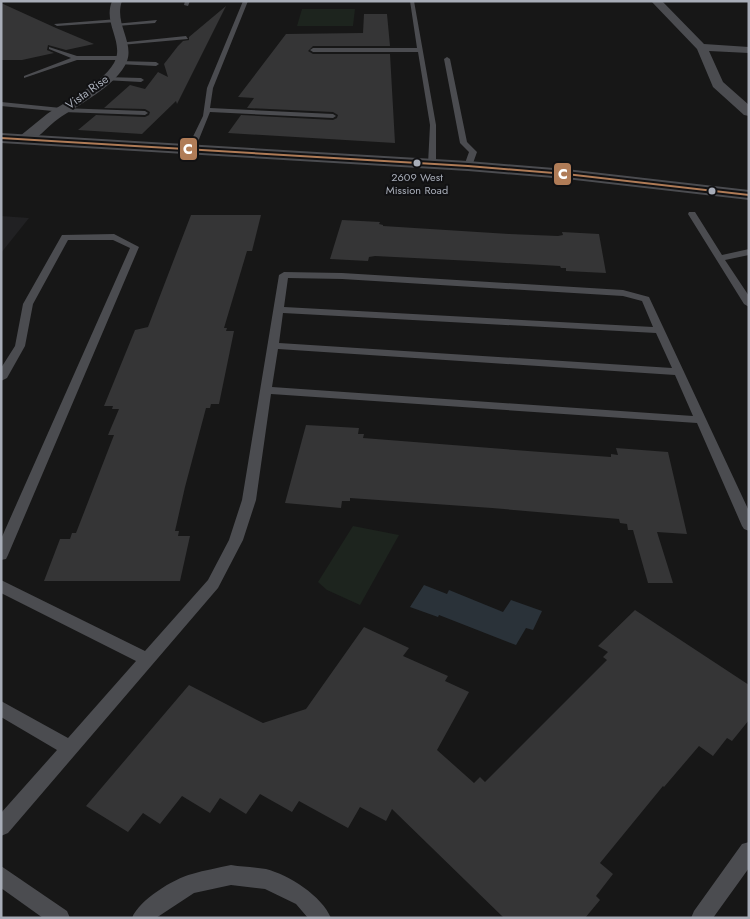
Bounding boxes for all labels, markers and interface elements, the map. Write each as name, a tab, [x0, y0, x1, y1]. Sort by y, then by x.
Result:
street label: Vista Rise	[62, 70, 112, 114]
line badge: C	[179, 137, 198, 161]
text: C	[183, 139, 193, 159]
marker: 2609 West Mission Road	[412, 158, 422, 168]
line badge: C	[553, 162, 572, 186]
text: C	[558, 164, 568, 184]
place label: 2609 West Mission Road	[386, 169, 448, 198]
unlabelled marker	[707, 186, 717, 196]

